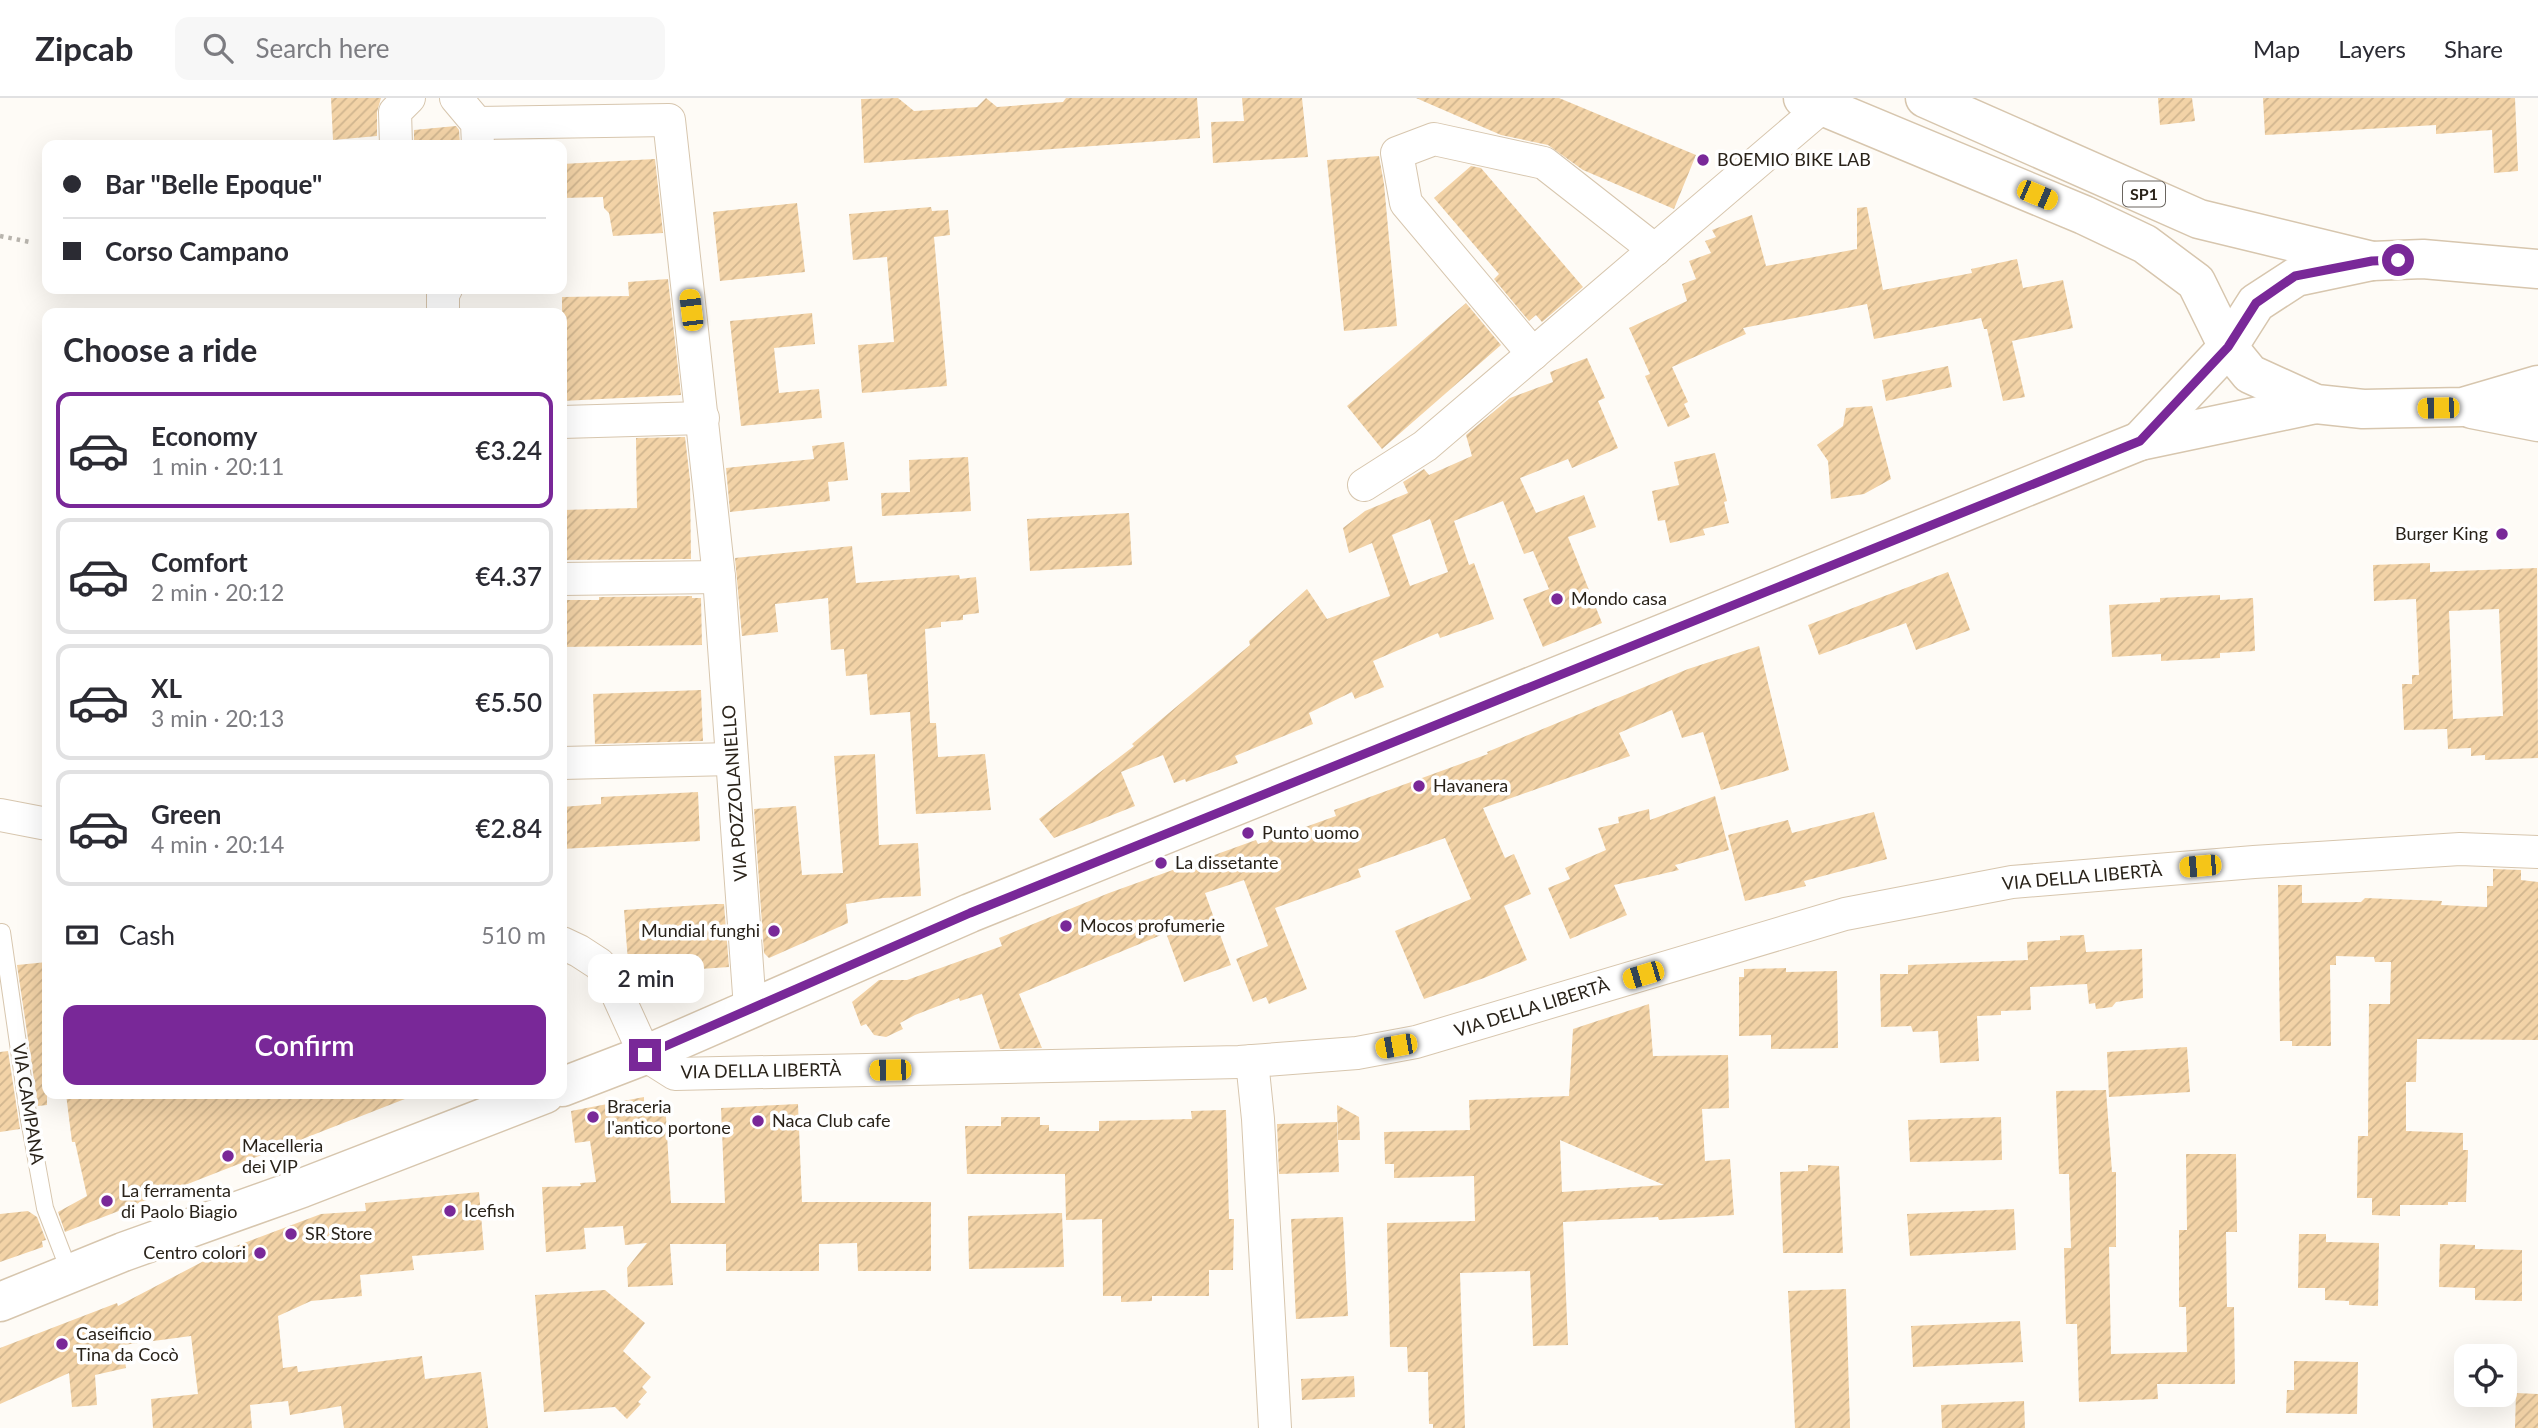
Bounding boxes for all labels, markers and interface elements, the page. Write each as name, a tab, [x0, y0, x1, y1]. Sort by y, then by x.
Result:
search box	[175, 17, 665, 80]
text: Zipcab	[35, 28, 133, 68]
icon: search	[199, 29, 237, 67]
text: Search here	[255, 32, 390, 64]
text: Map	[2253, 34, 2300, 63]
text: Layers	[2338, 34, 2406, 63]
text: Share	[2444, 34, 2503, 63]
place label: BOEMIO BIKE LAB	[1717, 148, 1871, 170]
marker: BOEMIO BIKE LAB	[1695, 152, 1711, 168]
text: Bar "Belle Epoque"	[105, 168, 322, 200]
car	[2014, 177, 2061, 213]
road number: SP1	[2123, 181, 2165, 206]
text: Corso Campano	[105, 235, 289, 267]
route start	[2382, 244, 2414, 276]
car	[679, 288, 704, 332]
text: Choose a ride	[63, 330, 257, 369]
car	[2417, 397, 2460, 419]
icon: car	[67, 419, 130, 482]
text: Economy	[151, 420, 257, 452]
text: €3.24	[476, 434, 542, 466]
text: 1 min · 20:11	[151, 452, 284, 480]
place label: Burger King	[2395, 522, 2488, 544]
marker: Burger King	[2494, 526, 2510, 542]
icon: car	[67, 545, 130, 608]
text: Comfort	[151, 546, 248, 578]
text: €4.37	[476, 560, 542, 592]
text: 2 min · 20:12	[151, 578, 284, 606]
place label: Mondo casa	[1571, 587, 1667, 609]
marker: Mondo casa	[1549, 591, 1565, 607]
icon: car	[67, 671, 130, 734]
text: XL	[151, 672, 182, 704]
text: €5.50	[476, 686, 542, 718]
text: 3 min · 20:13	[151, 704, 284, 732]
street label: VIA POZZOLANIELLO	[717, 704, 751, 882]
place label: Havanera	[1433, 774, 1508, 796]
marker: Havanera	[1411, 778, 1427, 794]
icon: car	[67, 797, 130, 860]
text: Green	[151, 798, 221, 830]
text: €2.84	[476, 812, 542, 844]
place label: Punto uomo	[1262, 821, 1359, 843]
marker: Punto uomo	[1240, 825, 1256, 841]
text: 4 min · 20:14	[151, 830, 284, 858]
place label: La dissetante	[1175, 851, 1278, 873]
car	[2179, 854, 2222, 878]
marker: La dissetante	[1153, 855, 1169, 871]
street label: VIA DELLA LIBERTÀ	[2001, 858, 2164, 894]
place label: Mocos profumerie	[1080, 914, 1225, 936]
icon: cash	[63, 916, 101, 954]
marker: Mocos profumerie	[1058, 918, 1074, 934]
text: Cash	[119, 919, 175, 951]
place label: Mundial funghi	[641, 919, 760, 941]
text: 510 m	[481, 921, 546, 949]
marker: Mundial funghi	[766, 923, 782, 939]
callout: 2 min	[587, 954, 703, 1002]
car	[1620, 959, 1667, 991]
text: 2 min	[618, 964, 674, 992]
street label: VIA DELLA LIBERTÀ	[1452, 973, 1613, 1041]
button: Confirm	[63, 1005, 546, 1085]
car	[1374, 1032, 1419, 1060]
route end	[629, 1039, 661, 1071]
street label: VIA CAMPANA	[9, 1042, 50, 1167]
street label: VIA DELLA LIBERTÀ	[680, 1058, 842, 1082]
car	[869, 1059, 912, 1081]
place label: Braceria l'antico portone	[607, 1095, 731, 1138]
marker: Braceria l'antico portone	[585, 1109, 601, 1125]
place label: Naca Club cafe	[772, 1109, 891, 1131]
marker: Naca Club cafe	[750, 1113, 766, 1129]
place label: Macelleria dei VIP	[242, 1134, 323, 1177]
marker: Macelleria dei VIP	[220, 1148, 236, 1164]
place label: La ferramenta di Paolo Biagio	[121, 1179, 237, 1222]
marker: La ferramenta di Paolo Biagio	[99, 1193, 115, 1209]
place label: Icefish	[464, 1199, 515, 1221]
marker: Icefish	[442, 1203, 458, 1219]
place label: SR Store	[305, 1222, 372, 1244]
marker: SR Store	[283, 1226, 299, 1242]
place label: Centro colori	[143, 1241, 246, 1263]
marker: Centro colori	[252, 1245, 268, 1261]
place label: Caseificio Tina da Cocò	[76, 1322, 179, 1365]
marker: Caseificio Tina da Cocò	[54, 1336, 70, 1352]
map controls	[2454, 1344, 2517, 1407]
button: locate	[2454, 1344, 2517, 1407]

